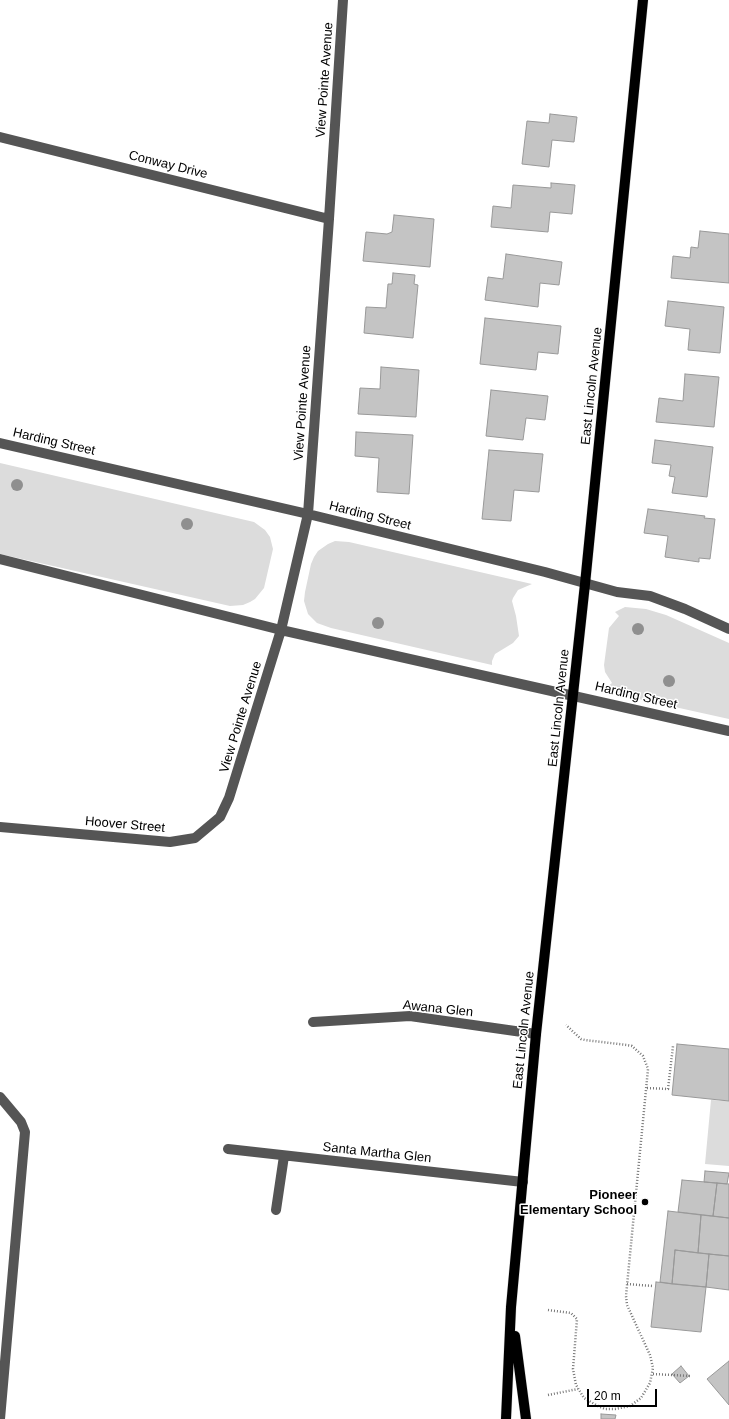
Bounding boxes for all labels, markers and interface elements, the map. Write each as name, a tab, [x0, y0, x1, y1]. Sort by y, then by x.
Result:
street label: View Pointe Avenue	[313, 22, 337, 138]
street label: Conway Drive	[127, 148, 209, 182]
street label: East Lincoln Avenue	[578, 326, 606, 446]
street label: View Pointe Avenue	[291, 345, 315, 461]
street label: Harding Street	[11, 425, 97, 459]
street label: Harding Street	[327, 498, 413, 534]
street label: East Lincoln Avenue	[545, 648, 573, 768]
street label: View Pointe Avenue	[217, 659, 265, 775]
street label: Harding Street	[593, 679, 679, 713]
street label: Hoover Street	[84, 814, 166, 836]
street label: East Lincoln Avenue	[510, 970, 538, 1090]
street label: Awana Glen	[402, 998, 474, 1020]
street label: Santa Martha Glen	[322, 1140, 432, 1166]
place label: Pioneer Elementary School	[520, 1187, 637, 1218]
marker: Pioneer Elementary School	[640, 1197, 650, 1207]
scale bar	[589, 1381, 659, 1407]
text: 20 m	[594, 1389, 621, 1403]

